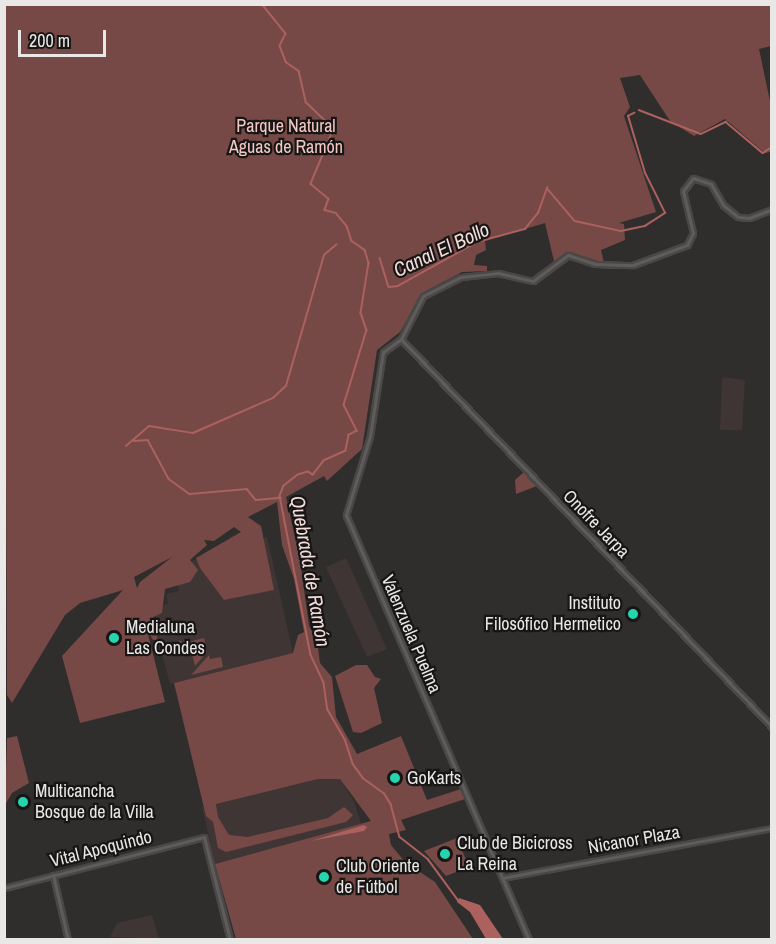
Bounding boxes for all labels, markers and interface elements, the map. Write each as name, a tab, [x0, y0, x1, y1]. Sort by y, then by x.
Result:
scale bar	[21, 18, 110, 56]
text: 200 m	[29, 28, 70, 53]
park label: Parque Natural Aguas de Ramón	[229, 116, 343, 158]
water label: Canal El Bollo	[389, 216, 493, 282]
street label: Onofre Jarpa	[558, 486, 634, 562]
water label: Quebrada de Ramón	[286, 493, 336, 649]
street label: Valenzuela Puelma	[376, 572, 446, 696]
place label: Instituto Filosófico Hermetico	[485, 593, 621, 636]
marker: Instituto Filosófico Hermetico	[626, 607, 640, 621]
place label: Medialuna Las Condes	[126, 617, 205, 660]
marker: Medialuna Las Condes	[107, 631, 121, 645]
place label: GoKarts	[407, 767, 461, 789]
marker: GoKarts	[388, 771, 402, 785]
place label: Multicancha Bosque de la Villa	[35, 781, 154, 824]
marker: Multicancha Bosque de la Villa	[16, 795, 30, 809]
street label: Nicanor Plaza	[586, 821, 682, 859]
street label: Vital Apoquindo	[48, 826, 154, 872]
place label: Club de Bicicross La Reina	[457, 833, 573, 876]
marker: Club de Bicicross La Reina	[438, 847, 452, 861]
place label: Club Oriente de Fútbol	[336, 856, 420, 898]
marker: Club Oriente de Fútbol	[317, 870, 331, 884]

